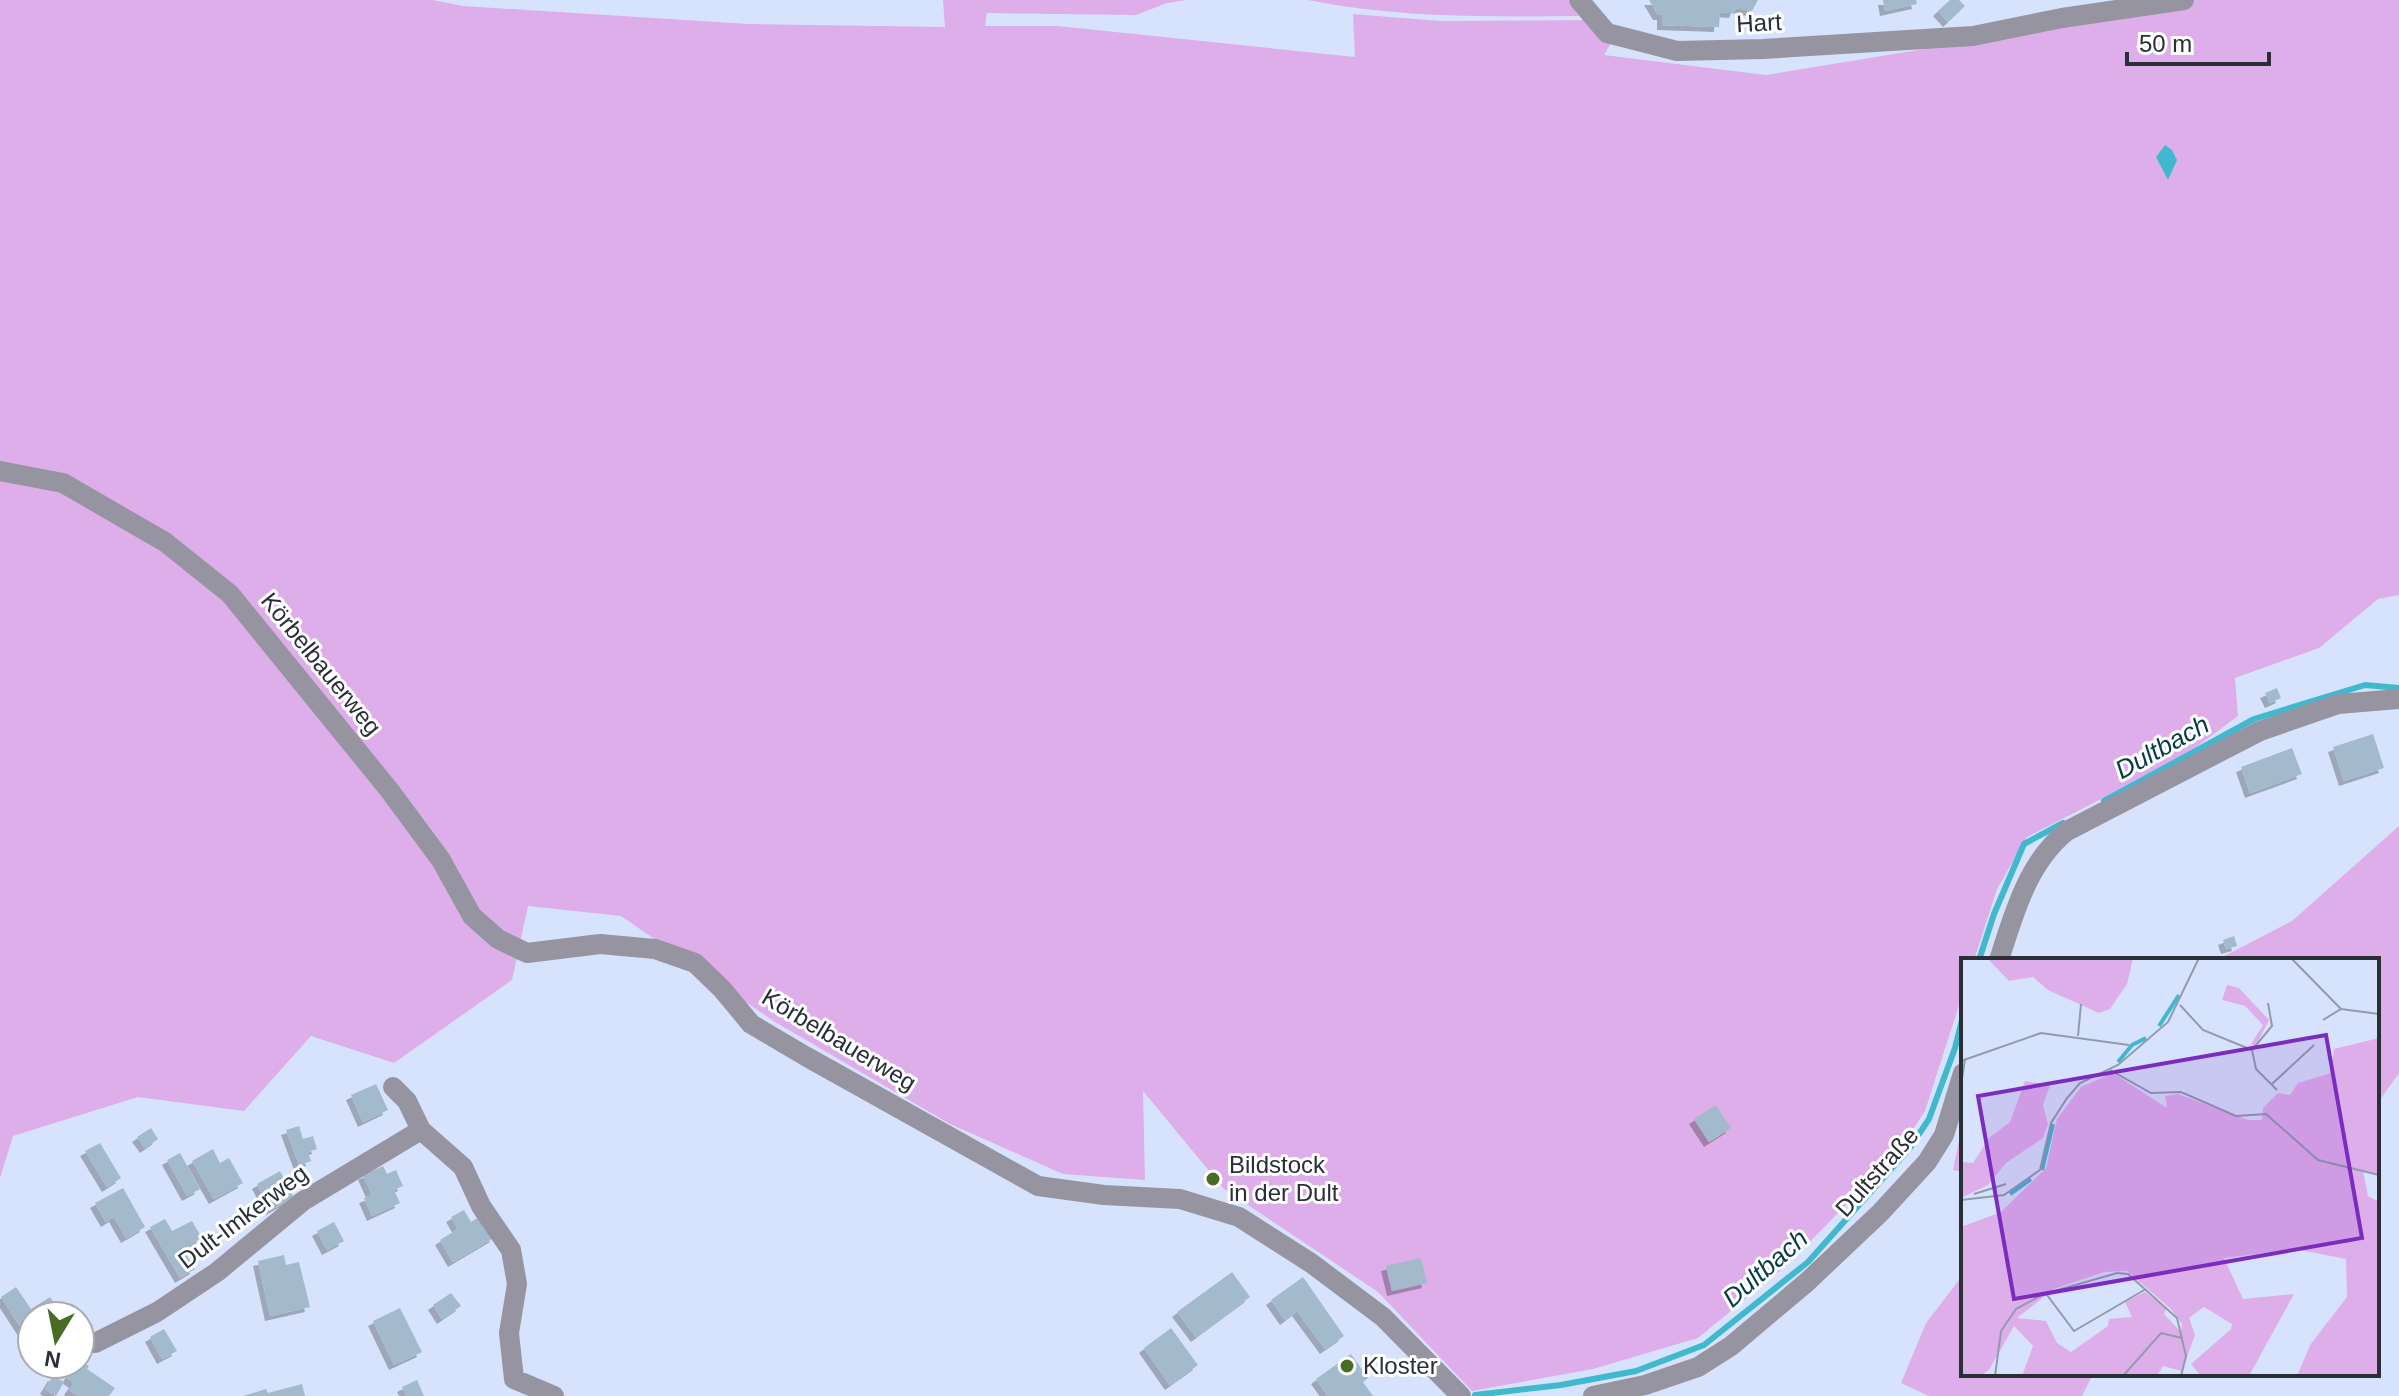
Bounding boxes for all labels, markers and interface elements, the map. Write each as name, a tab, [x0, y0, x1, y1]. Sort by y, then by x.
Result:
street label: Hart	[1736, 8, 1783, 37]
scale bar	[2127, 16, 2269, 66]
text: 50 m	[2139, 30, 2192, 57]
street label: Körbelbauerweg	[256, 587, 387, 740]
water label: Dultbach	[2110, 709, 2214, 785]
inset map	[1961, 958, 2379, 1376]
street label: Körbelbauerweg	[757, 983, 921, 1096]
street label: Dultstraße	[1830, 1121, 1924, 1222]
place label: Bildstock in der Dult	[1229, 1151, 1339, 1206]
street label: Dult-Imkerweg	[173, 1159, 313, 1274]
marker: Bildstock in der Dult	[1204, 1170, 1222, 1188]
water label: Dultbach	[1716, 1223, 1814, 1313]
north arrow	[16, 1300, 96, 1380]
text: N	[43, 1346, 63, 1373]
place label: Kloster	[1363, 1352, 1438, 1379]
marker: Kloster	[1338, 1357, 1356, 1375]

